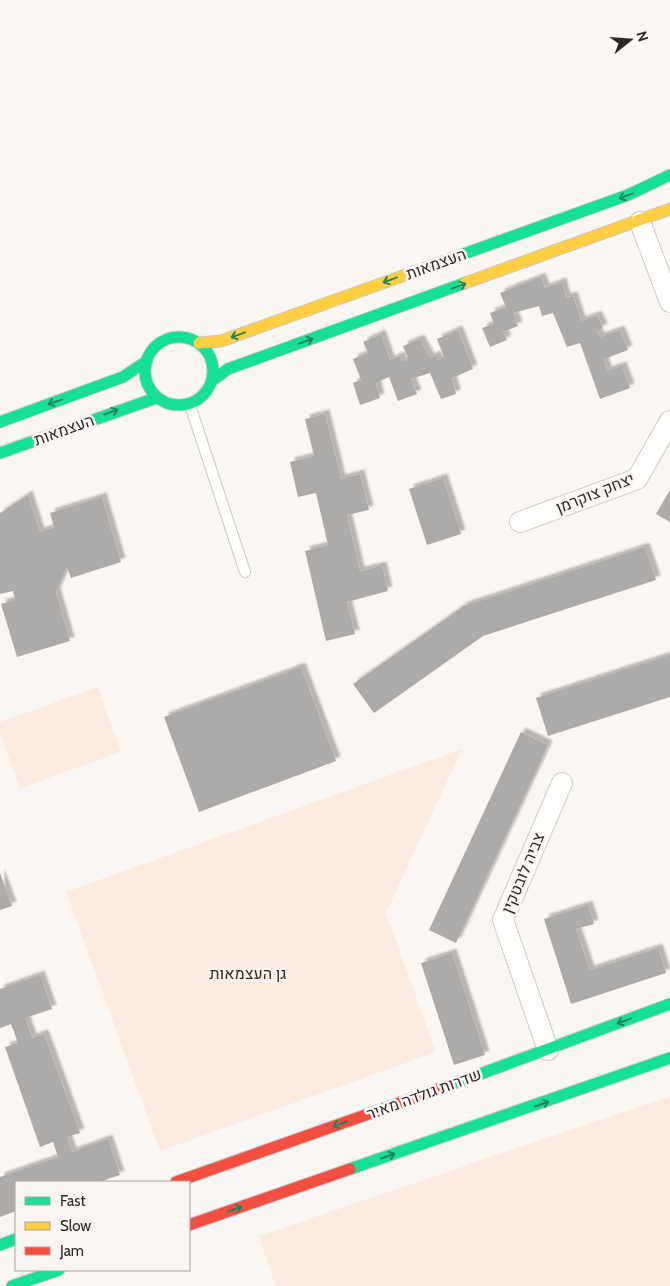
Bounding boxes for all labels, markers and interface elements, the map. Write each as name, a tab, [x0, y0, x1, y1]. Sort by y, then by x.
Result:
north arrow	[605, 15, 655, 65]
text: N	[632, 29, 652, 44]
one-way arrow	[619, 191, 634, 201]
street label: העצמאות	[403, 244, 469, 284]
one-way arrow	[383, 276, 399, 285]
one-way arrow	[451, 281, 467, 291]
one-way arrow	[230, 331, 246, 340]
one-way arrow	[298, 336, 313, 345]
one-way arrow	[48, 398, 63, 407]
one-way arrow	[103, 407, 119, 416]
street label: העצמאות	[31, 410, 97, 450]
street label: יצחק צוקרמן	[553, 469, 637, 517]
street label: צביה לובטקין	[498, 830, 549, 916]
park label: גן העצמאות	[210, 964, 286, 983]
one-way arrow	[617, 1017, 633, 1026]
street label: שדרות גולדה מאיר	[364, 1064, 484, 1124]
one-way arrow	[534, 1098, 550, 1108]
one-way arrow	[333, 1120, 348, 1129]
one-way arrow	[380, 1151, 396, 1161]
legend	[15, 1181, 190, 1271]
text: Fast	[60, 1192, 85, 1210]
one-way arrow	[227, 1204, 243, 1214]
text: Slow	[60, 1217, 91, 1235]
text: Jam	[59, 1242, 84, 1260]

